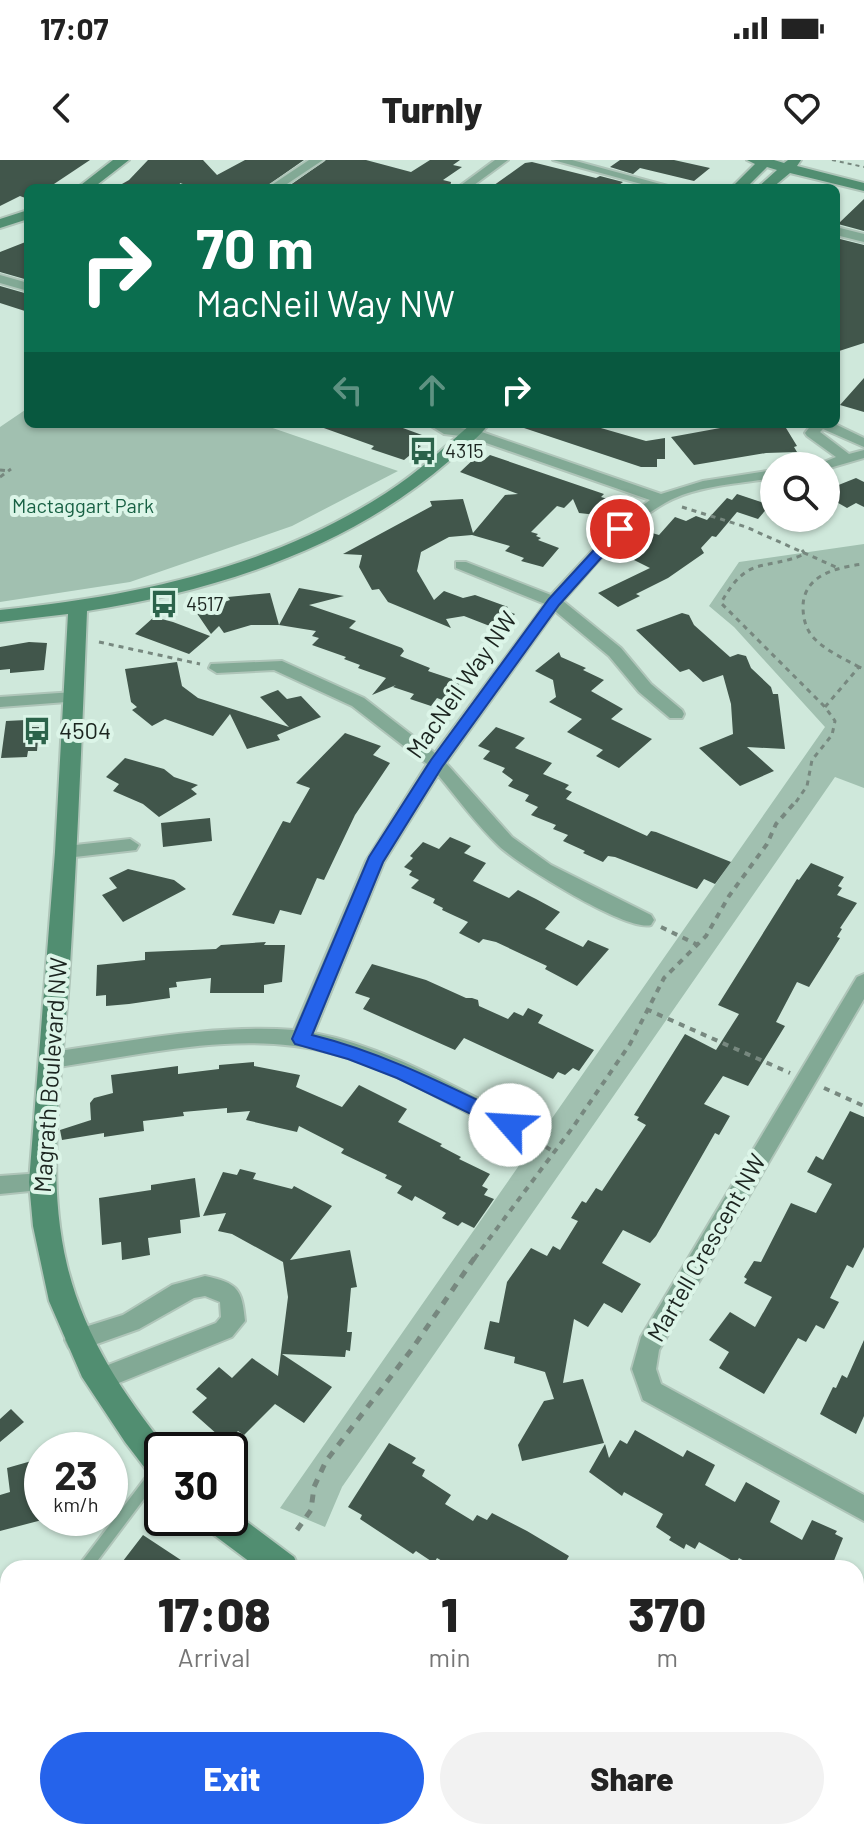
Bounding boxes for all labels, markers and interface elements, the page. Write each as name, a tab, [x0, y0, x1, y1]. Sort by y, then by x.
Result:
text: 17:07	[40, 10, 108, 46]
icon: back	[40, 86, 84, 130]
icon: heart	[780, 86, 824, 130]
text: Turnly	[382, 87, 482, 130]
text: 70 m	[196, 213, 314, 280]
icon: right	[64, 216, 168, 320]
text: MacNeil Way NW	[196, 281, 455, 324]
icon: left	[326, 368, 370, 412]
icon: ahead	[410, 368, 454, 412]
icon: right	[494, 368, 538, 412]
bus stop icon: 4315	[408, 436, 438, 466]
place label: 4315	[445, 438, 483, 462]
map controls	[760, 452, 840, 532]
button: search	[760, 452, 840, 532]
park label: Mactaggart Park	[12, 493, 154, 517]
pin	[586, 495, 654, 563]
icon: arrive	[598, 507, 642, 551]
bus stop icon: 4517	[149, 589, 179, 619]
place label: 4517	[186, 591, 224, 615]
street label: MacNeil Way NW	[399, 605, 522, 763]
place label: 4504	[59, 715, 111, 744]
bus stop icon: 4504	[22, 716, 52, 746]
street label: Magrath Boulevard NW	[27, 956, 72, 1194]
position arrow	[468, 1083, 552, 1167]
street label: Martell Crescent NW	[640, 1148, 771, 1346]
speed limit sign: 30	[144, 1432, 248, 1536]
text: 23	[54, 1450, 98, 1498]
text: km/h	[53, 1492, 99, 1516]
text: 17:08	[158, 1584, 271, 1642]
text: 1	[441, 1584, 458, 1642]
text: 370	[628, 1584, 706, 1642]
text: Arrival	[178, 1641, 251, 1672]
text: min	[428, 1641, 471, 1672]
text: m	[657, 1641, 678, 1672]
button: Exit	[40, 1732, 424, 1824]
button: Share	[440, 1732, 824, 1824]

